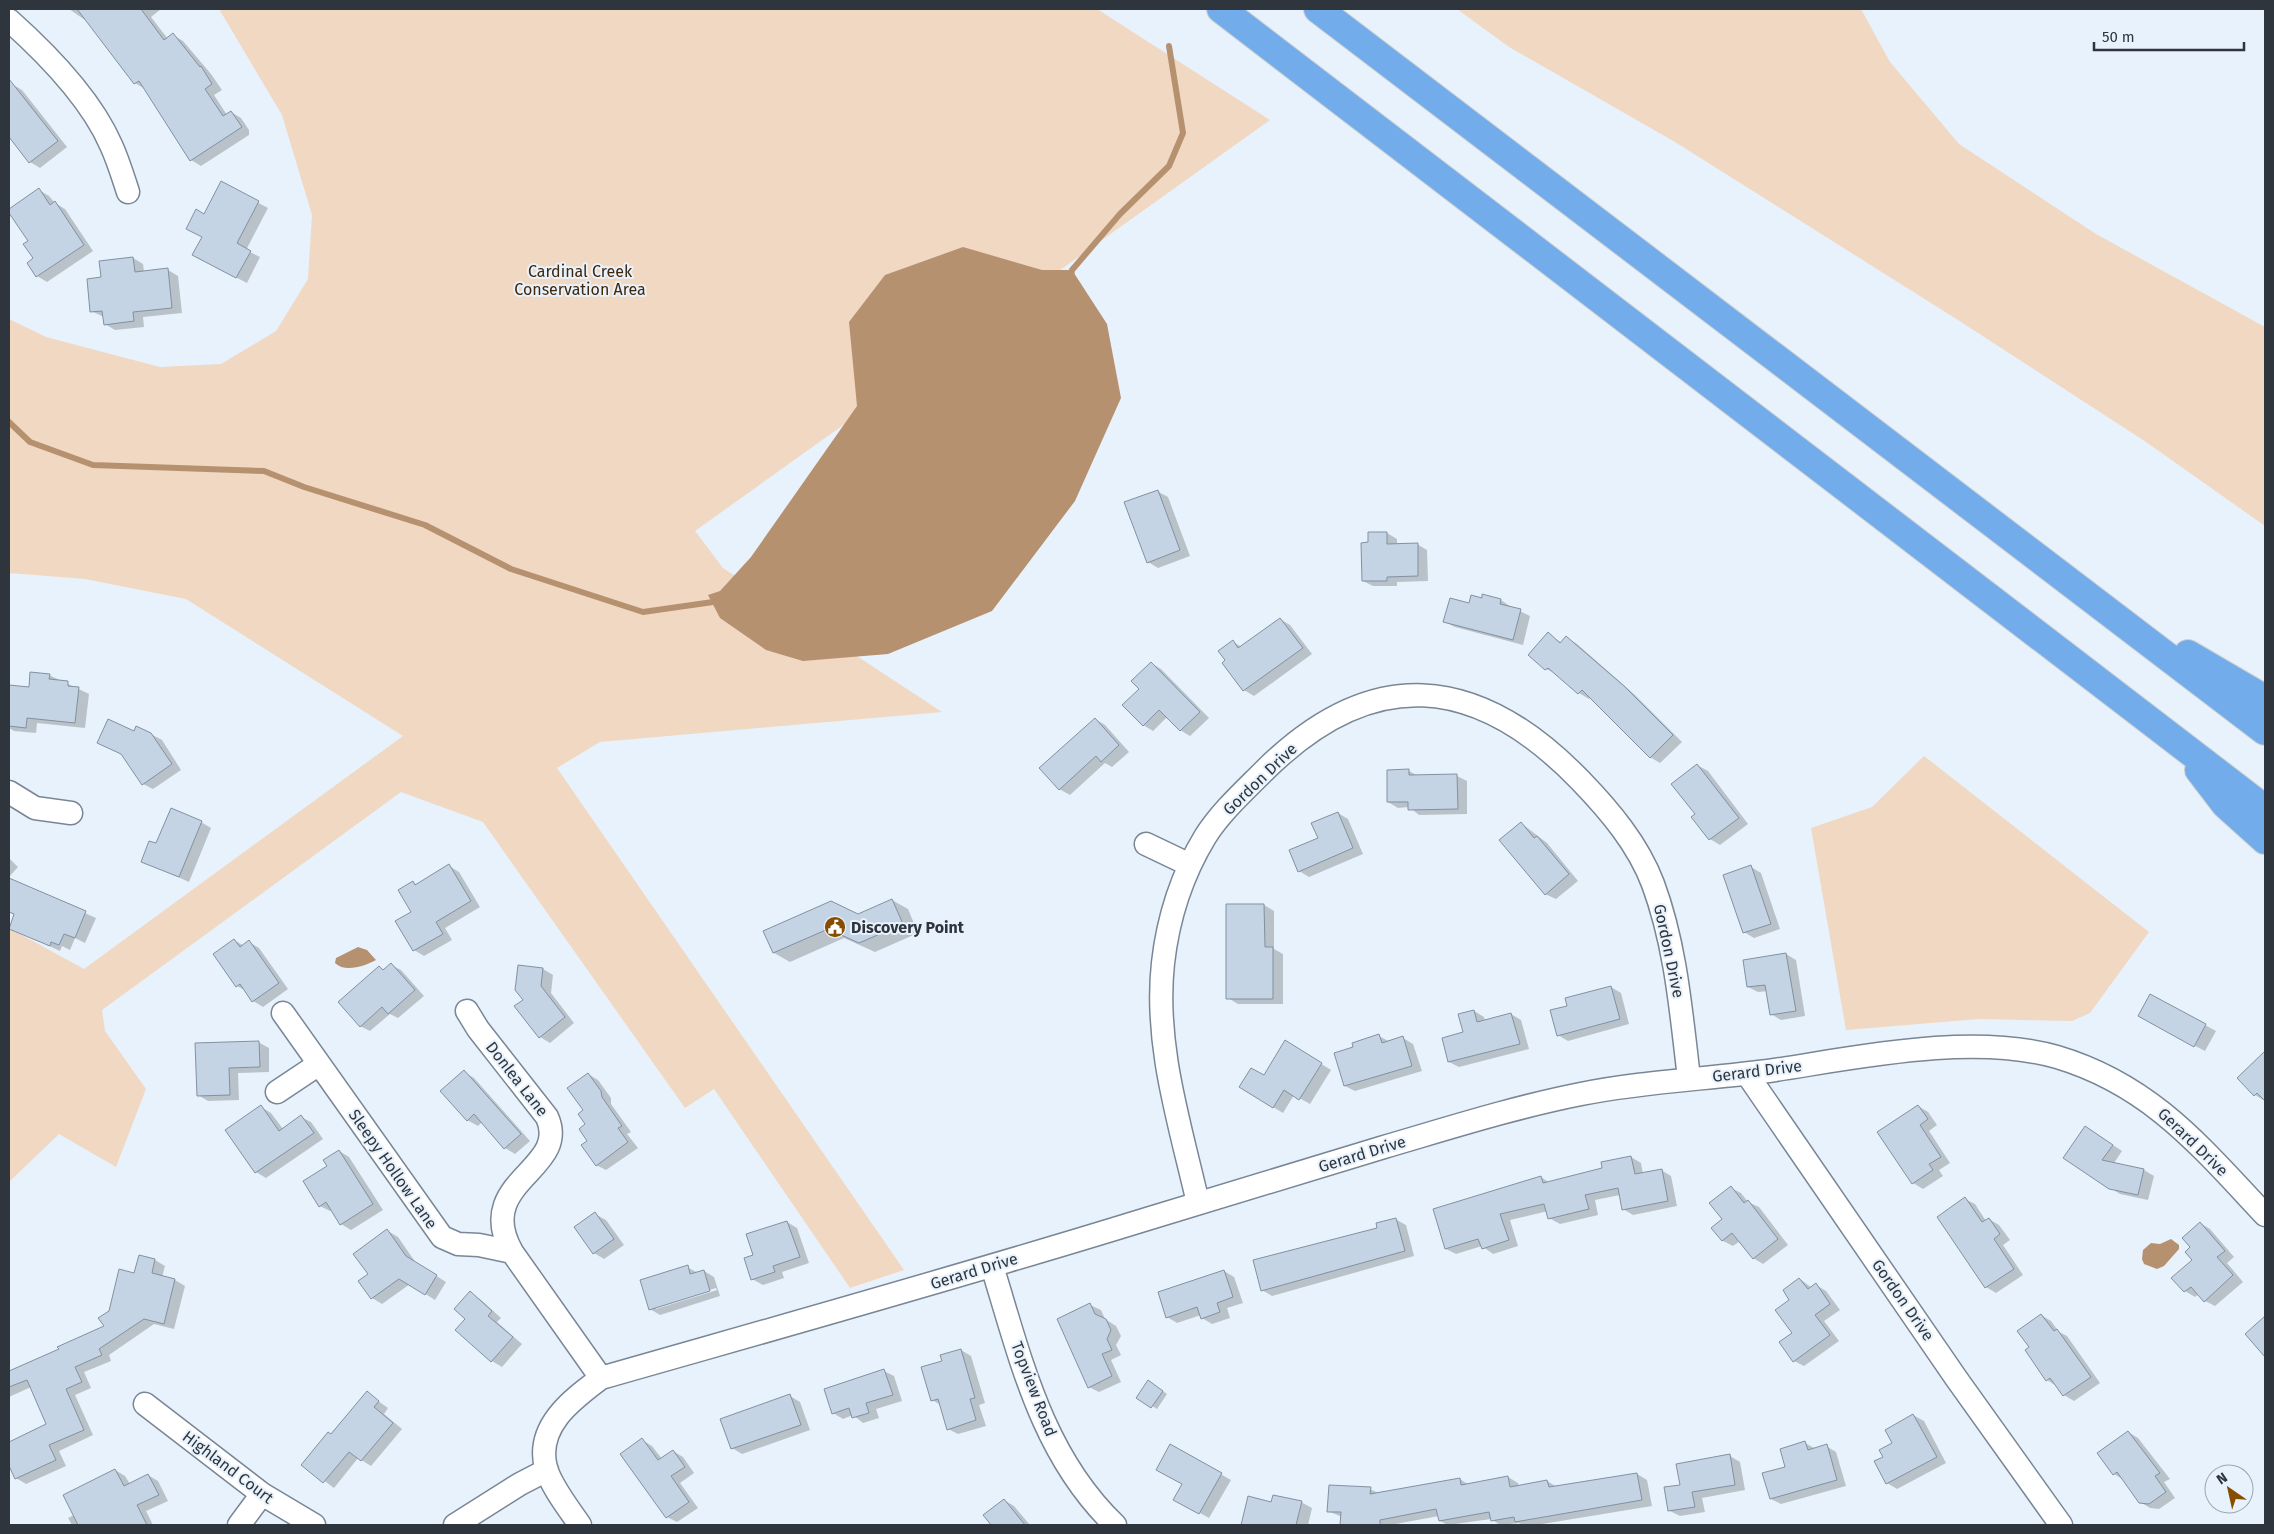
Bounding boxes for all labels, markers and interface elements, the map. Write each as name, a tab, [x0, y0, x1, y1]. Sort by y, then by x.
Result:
scale bar	[2094, 20, 2244, 52]
text: 50 m	[2102, 28, 2135, 46]
park label: Cardinal Creek Conservation Area	[514, 262, 646, 299]
street label: Gordon Drive	[1219, 739, 1301, 819]
street label: Gordon Drive	[1650, 902, 1688, 1000]
public building icon: Discovery Point	[823, 915, 847, 939]
place label: Discovery Point	[851, 918, 965, 937]
street label: Donlea Lane	[482, 1038, 552, 1120]
street label: Gerard Drive	[1711, 1056, 1803, 1086]
street label: Gerard Drive	[2154, 1104, 2232, 1180]
street label: Sleepy Hollow Lane	[345, 1106, 441, 1232]
street label: Gerard Drive	[1316, 1132, 1408, 1176]
street label: Gerard Drive	[928, 1249, 1020, 1293]
street label: Gordon Drive	[1868, 1256, 1938, 1344]
street label: Topview Road	[1007, 1339, 1061, 1439]
street label: Highland Court	[179, 1427, 277, 1507]
north arrow	[2204, 1464, 2254, 1514]
text: N	[2213, 1469, 2231, 1488]

